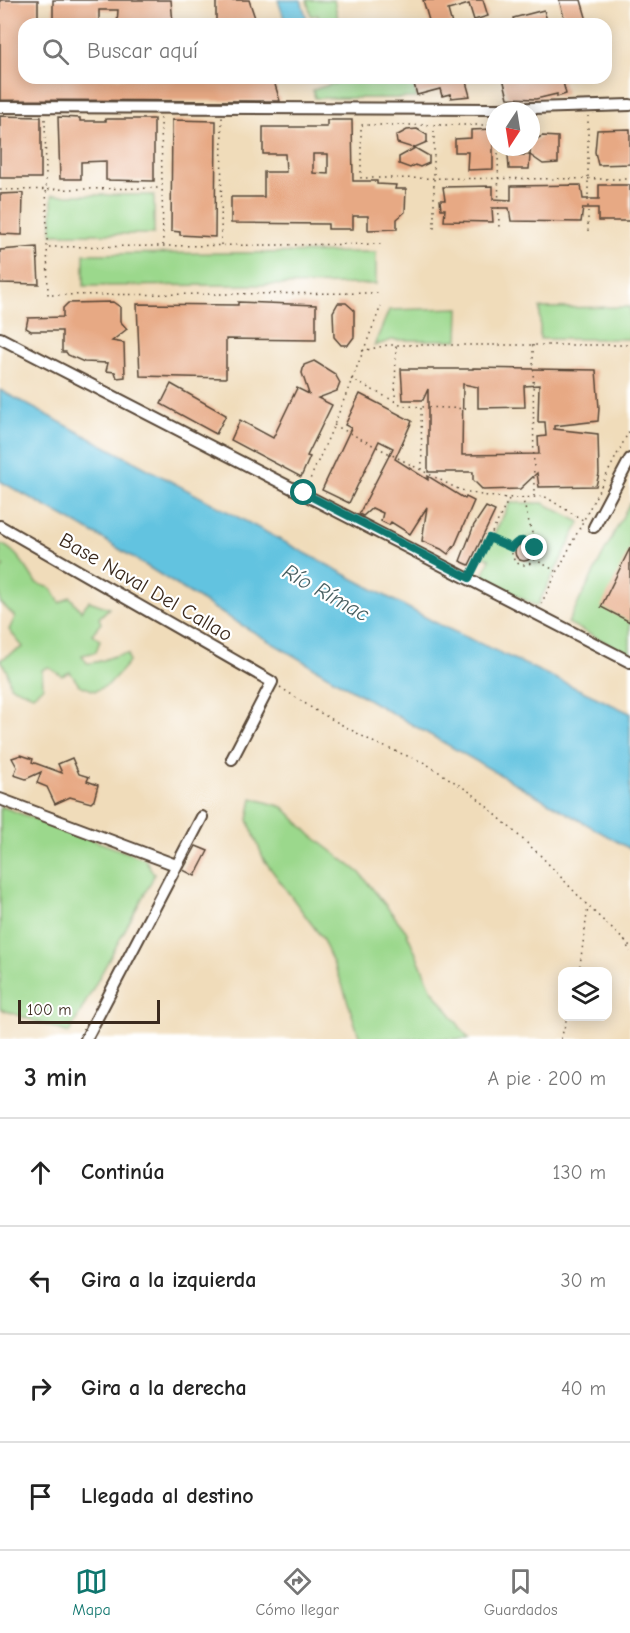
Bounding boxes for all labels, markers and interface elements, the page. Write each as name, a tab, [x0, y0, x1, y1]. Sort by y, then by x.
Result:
search box	[18, 18, 612, 84]
icon: search	[39, 35, 72, 68]
text: Buscar aquí	[87, 38, 198, 64]
north arrow	[486, 102, 540, 156]
route start	[290, 479, 316, 505]
street label: Base Naval Del Callao	[55, 528, 237, 646]
route end	[521, 534, 547, 560]
water label: Río Rímac	[278, 559, 374, 628]
map controls	[558, 967, 612, 1021]
button: layers	[558, 967, 612, 1021]
scale bar	[18, 997, 160, 1025]
text: 100 m	[27, 1001, 71, 1019]
text: 3 min	[24, 1063, 87, 1093]
text: A pie · 200 m	[488, 1067, 606, 1090]
icon: ahead	[24, 1156, 57, 1189]
text: Continúa	[81, 1159, 165, 1185]
text: 130 m	[553, 1161, 606, 1184]
icon: left	[24, 1264, 57, 1297]
text: Gira a la izquierda	[81, 1267, 256, 1293]
text: 30 m	[560, 1269, 606, 1292]
icon: right	[24, 1372, 57, 1405]
text: Gira a la derecha	[81, 1375, 247, 1401]
text: 40 m	[561, 1377, 606, 1400]
icon: arrive	[24, 1480, 57, 1513]
text: Llegada al destino	[81, 1483, 254, 1509]
tab: Mapa	[72, 1565, 111, 1619]
tab: Cómo llegar	[255, 1565, 339, 1619]
tab: Guardados	[484, 1565, 558, 1619]

